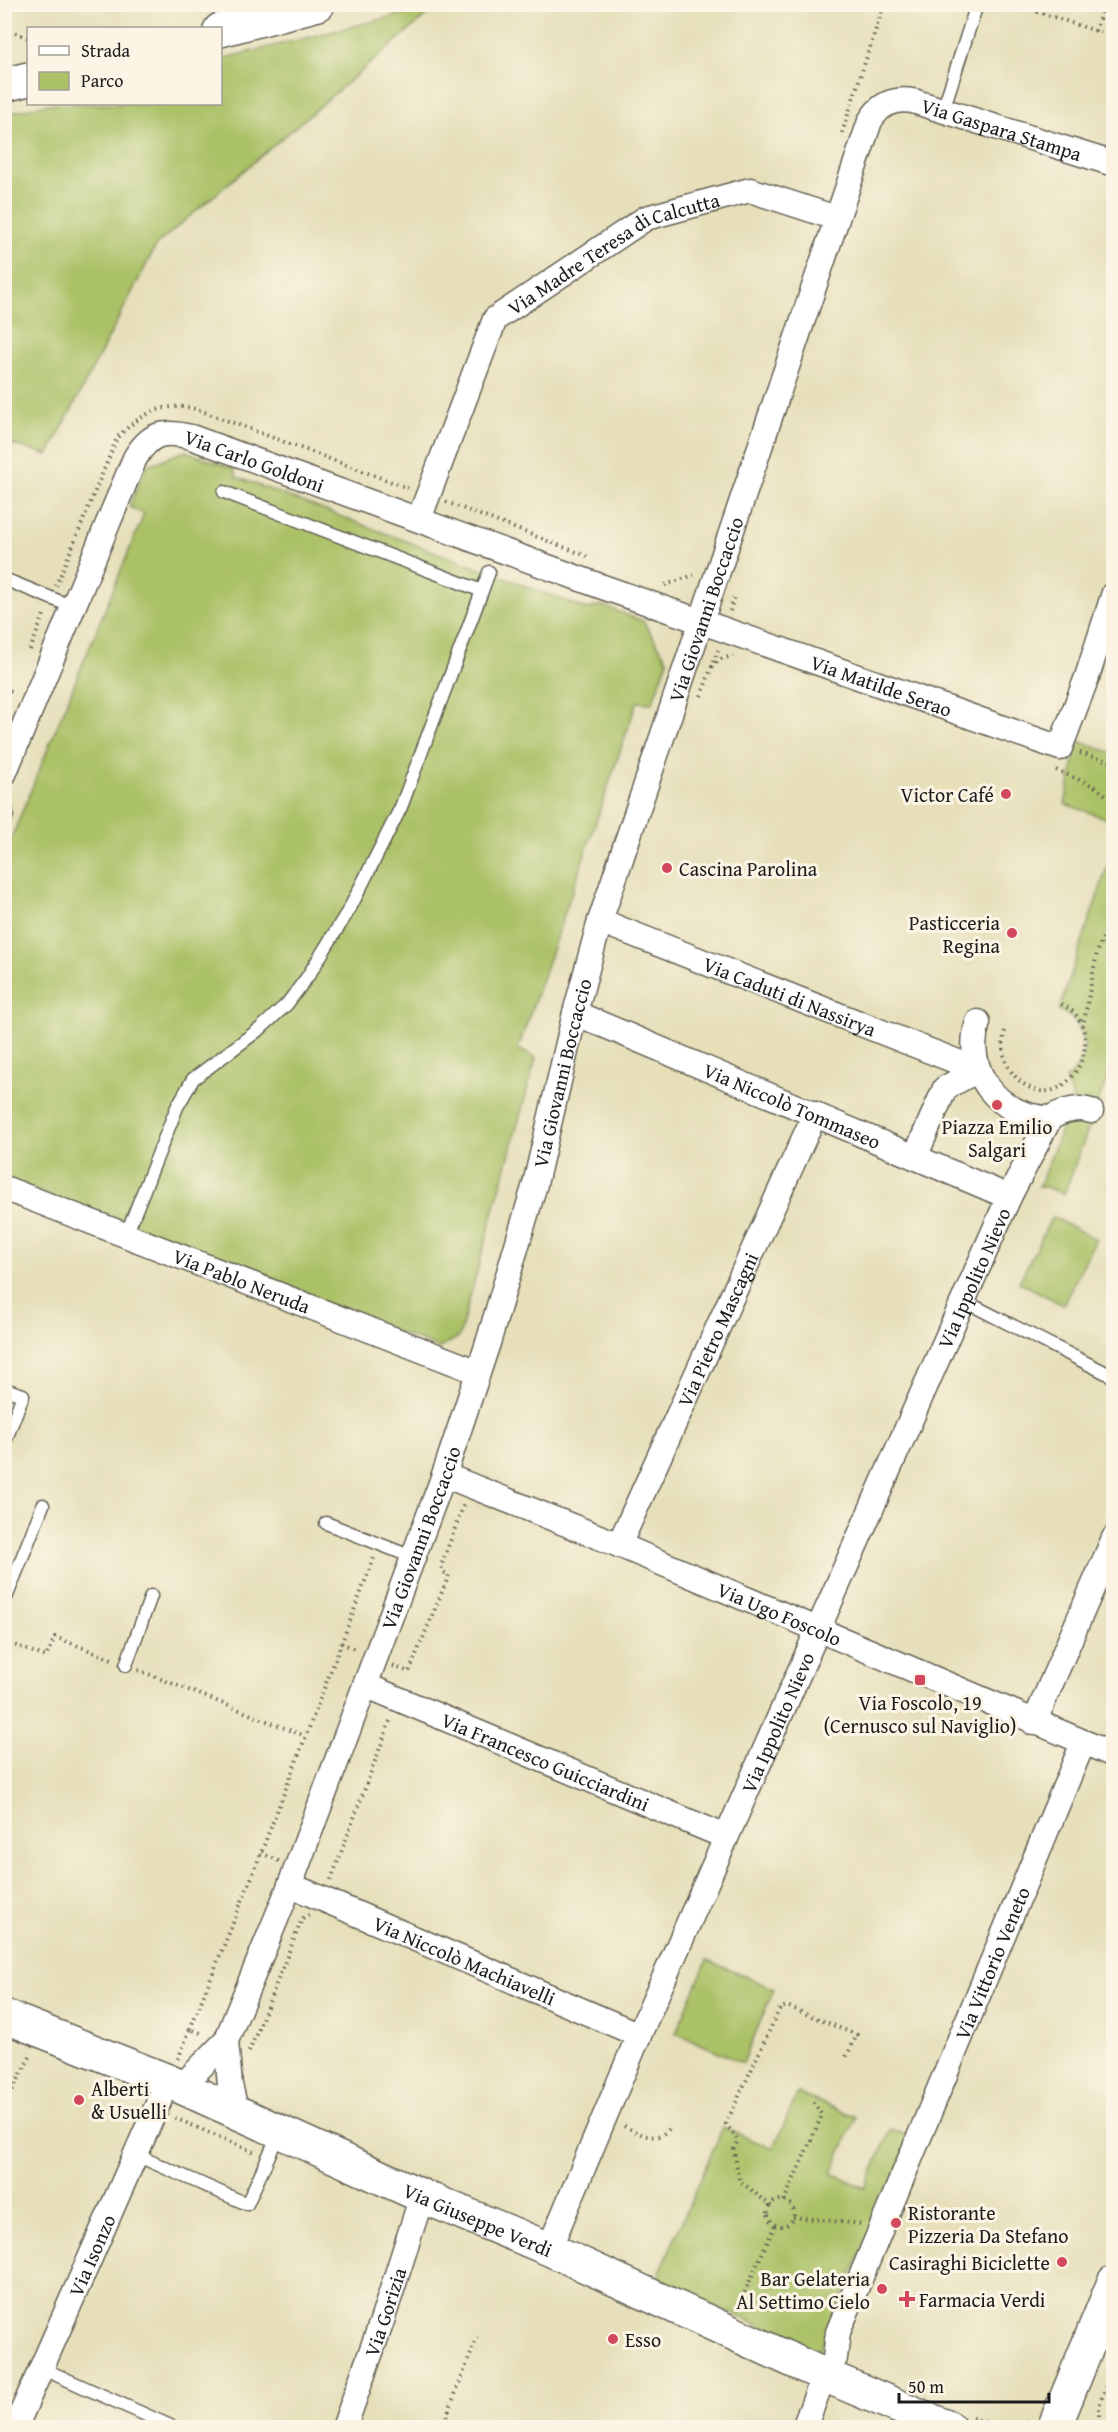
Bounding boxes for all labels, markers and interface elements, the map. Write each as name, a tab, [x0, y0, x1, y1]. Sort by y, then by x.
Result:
legend	[27, 27, 222, 105]
text: Strada	[81, 37, 131, 64]
text: Parco	[81, 67, 124, 94]
street label: Via Gaspara Stampa	[918, 90, 1086, 168]
street label: Via Madre Teresa di Calcutta	[501, 184, 723, 322]
street label: Via Carlo Goldoni	[181, 421, 329, 499]
street label: Via Giovanni Boccaccio	[661, 513, 750, 706]
street label: Via Matilde Serao	[807, 647, 956, 723]
place label: Victor Café	[900, 780, 994, 809]
marker: Victor Café	[999, 787, 1013, 801]
place label: Cascina Parolina	[679, 854, 818, 883]
marker: Cascina Parolina	[660, 861, 674, 875]
place label: Pasticceria Regina	[909, 908, 1001, 960]
marker: Pasticceria Regina	[1005, 926, 1019, 940]
street label: Via Caduti di Nassirya	[699, 949, 881, 1043]
street label: Via Giovanni Boccaccio	[525, 975, 598, 1170]
street label: Via Niccolò Tommaseo	[699, 1055, 885, 1156]
marker: Piazza Emilio Salgari	[990, 1098, 1004, 1112]
place label: Piazza Emilio Salgari	[942, 1112, 1052, 1164]
street label: Via Ippolito Nievo	[930, 1203, 1017, 1353]
street label: Via Pablo Neruda	[169, 1241, 315, 1320]
street label: Via Pietro Mascagni	[669, 1247, 765, 1411]
street label: Via Giovanni Boccaccio	[373, 1442, 467, 1633]
street label: Via Ugo Foscolo	[713, 1574, 846, 1652]
street label: Via Ippolito Nievo	[733, 1647, 821, 1797]
marker: Via Foscolo, 19 (Cernusco sul Naviglio)	[913, 1673, 927, 1687]
place label: Via Foscolo, 19 (Cernusco sul Naviglio)	[824, 1688, 1016, 1740]
street label: Via Francesco Guicciardini	[437, 1704, 654, 1818]
street label: Via Vittorio Veneto	[947, 1882, 1036, 2044]
street label: Via Niccolò Machiavelli	[369, 1908, 561, 2012]
place label: Alberti & Usuelli	[91, 2074, 167, 2126]
marker: Alberti & Usuelli	[72, 2093, 86, 2107]
street label: Via Giuseppe Verdi	[399, 2175, 557, 2264]
place label: Ristorante Pizzeria Da Stefano	[908, 2198, 1069, 2250]
street label: Via Isonzo	[60, 2209, 122, 2301]
marker: Ristorante Pizzeria Da Stefano	[889, 2216, 903, 2230]
place label: Casiraghi Biciclette	[889, 2248, 1050, 2277]
marker: Casiraghi Biciclette	[1055, 2255, 1069, 2269]
street label: Via Gorizia	[356, 2263, 413, 2360]
place label: Bar Gelateria Al Settimo Cielo	[736, 2264, 871, 2316]
marker: Bar Gelateria Al Settimo Cielo	[875, 2282, 889, 2296]
place label: Farmacia Verdi	[919, 2285, 1046, 2314]
marker: Farmacia Verdi	[900, 2292, 914, 2306]
place label: Esso	[625, 2325, 661, 2354]
marker: Esso	[606, 2332, 620, 2346]
scale bar	[899, 2366, 1049, 2404]
text: 50 m	[908, 2373, 944, 2400]

